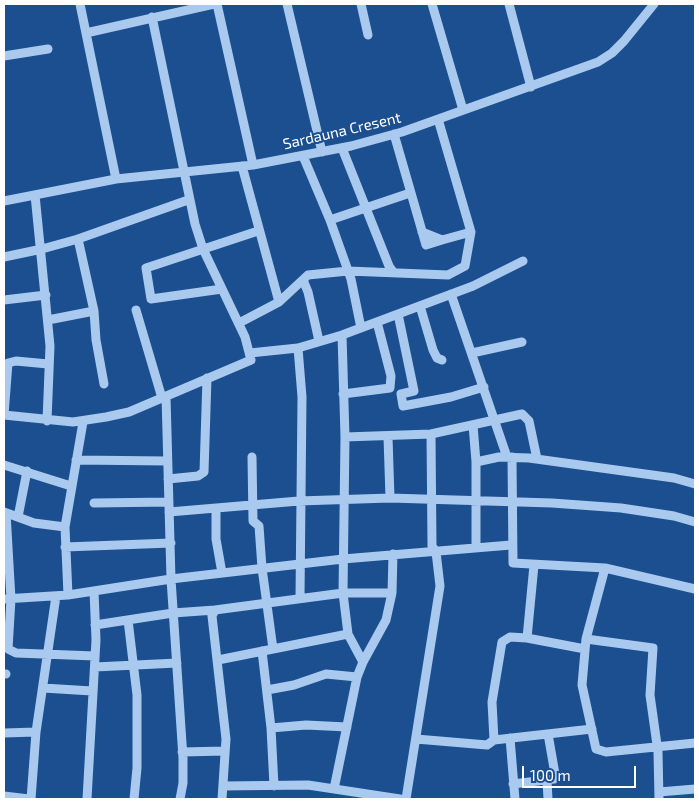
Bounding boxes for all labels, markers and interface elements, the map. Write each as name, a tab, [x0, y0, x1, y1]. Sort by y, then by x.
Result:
street label: Sardauna Cresent	[281, 109, 403, 153]
scale bar	[524, 756, 638, 788]
text: 100 m	[530, 766, 571, 784]

